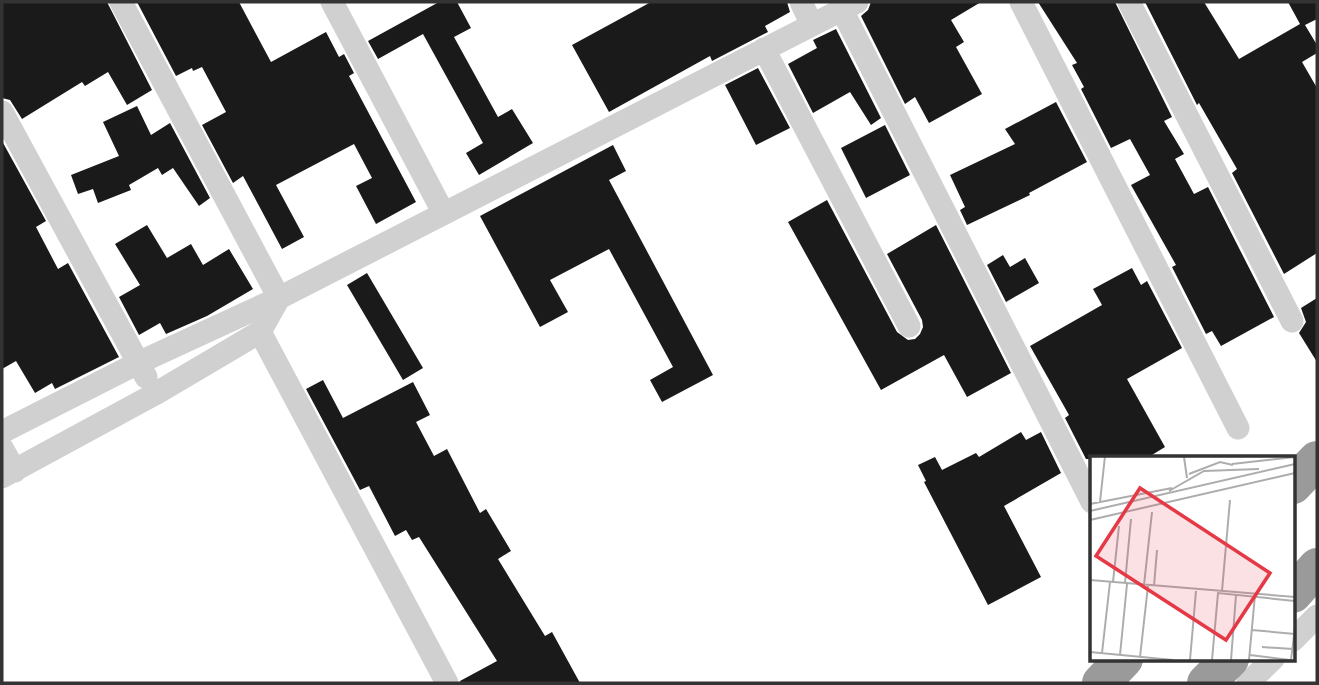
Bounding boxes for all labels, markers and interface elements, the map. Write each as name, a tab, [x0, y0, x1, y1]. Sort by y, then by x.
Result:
inset map	[1090, 456, 1294, 660]

